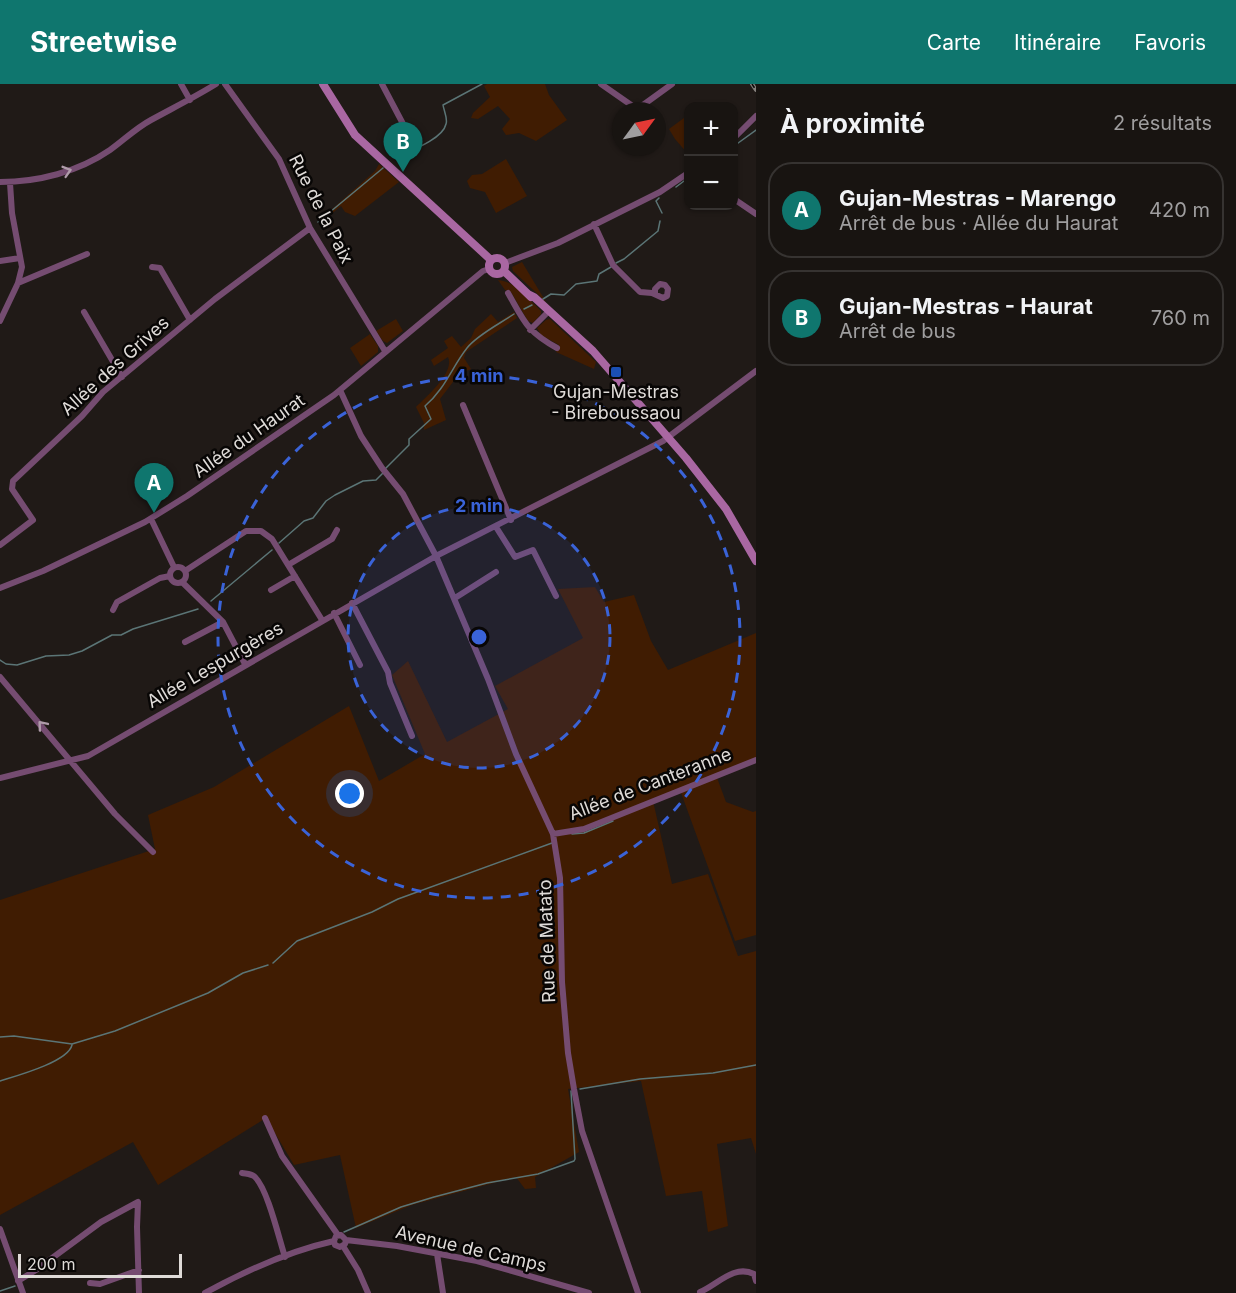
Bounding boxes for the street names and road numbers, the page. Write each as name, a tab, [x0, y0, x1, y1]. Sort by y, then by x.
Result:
street label: Rue de la Paix	[285, 151, 358, 267]
street label: Allée des Grives	[56, 312, 173, 420]
street label: Allée du Haurat	[189, 389, 308, 482]
street label: Allée Lespurgères	[143, 617, 286, 712]
street label: Allée de Canteranne	[566, 743, 734, 824]
street label: Rue de Matato	[534, 879, 559, 1003]
street label: Avenue de Camps	[394, 1221, 549, 1276]

